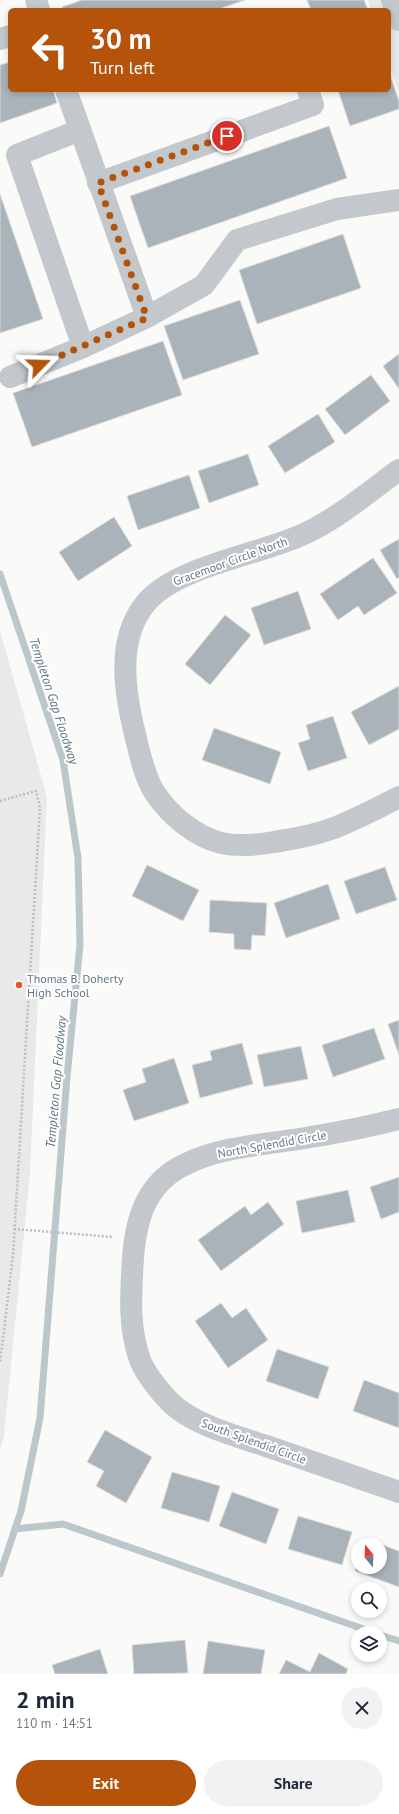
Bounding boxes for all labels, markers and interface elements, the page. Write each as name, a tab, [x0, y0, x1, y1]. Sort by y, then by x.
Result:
text: 30 m	[90, 20, 151, 57]
icon: left	[24, 24, 76, 76]
text: Turn left	[90, 56, 155, 79]
pin	[210, 119, 244, 153]
icon: arrive	[216, 125, 238, 147]
position arrow	[18, 344, 60, 386]
street label: Gracemoor Circle North	[171, 533, 289, 589]
water label: Templeton Gap Floodway	[25, 635, 83, 768]
place label: Thomas B. Doherty High School	[27, 971, 124, 1000]
marker: Thomas B. Doherty High School	[14, 980, 24, 990]
water label: Templeton Gap Floodway	[42, 1014, 70, 1149]
street label: North Splendid Circle	[216, 1127, 328, 1161]
street label: South Splendid Circle	[199, 1415, 309, 1467]
north arrow	[351, 1538, 387, 1574]
map controls	[351, 1538, 387, 1662]
button: search	[351, 1582, 387, 1618]
button: layers	[351, 1626, 387, 1662]
text: 2 min	[16, 1684, 75, 1715]
button: close	[341, 1687, 383, 1729]
text: 110 m · 14:51	[16, 1715, 93, 1732]
button: Exit	[16, 1760, 196, 1806]
button: Share	[204, 1760, 383, 1806]

